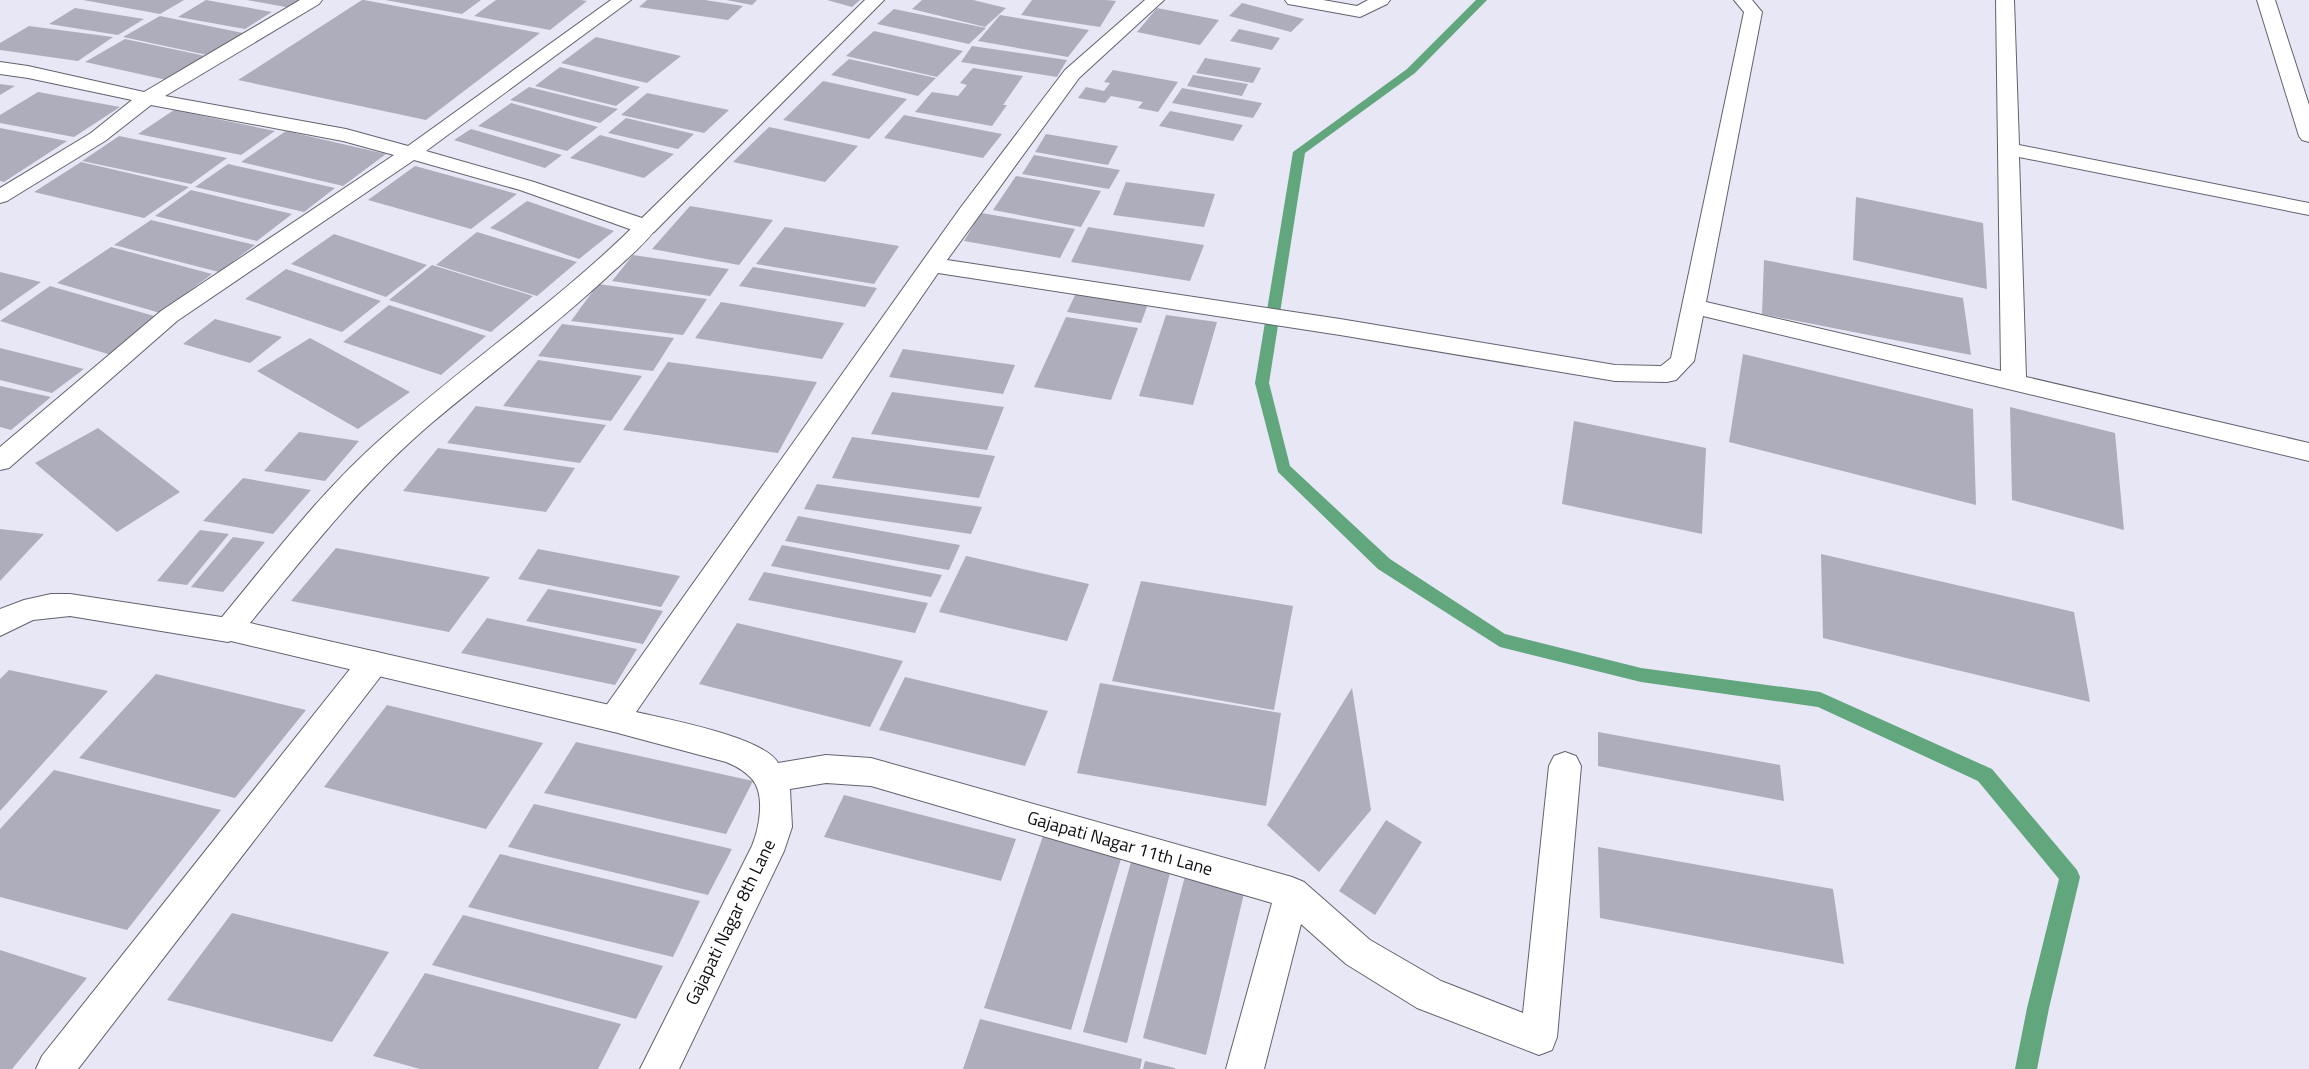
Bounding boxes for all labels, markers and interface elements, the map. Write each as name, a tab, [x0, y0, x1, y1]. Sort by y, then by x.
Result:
street label: Gajapati Nagar 11th Lane	[1024, 804, 1216, 882]
street label: Gajapati Nagar 8th Lane	[678, 834, 782, 1010]

